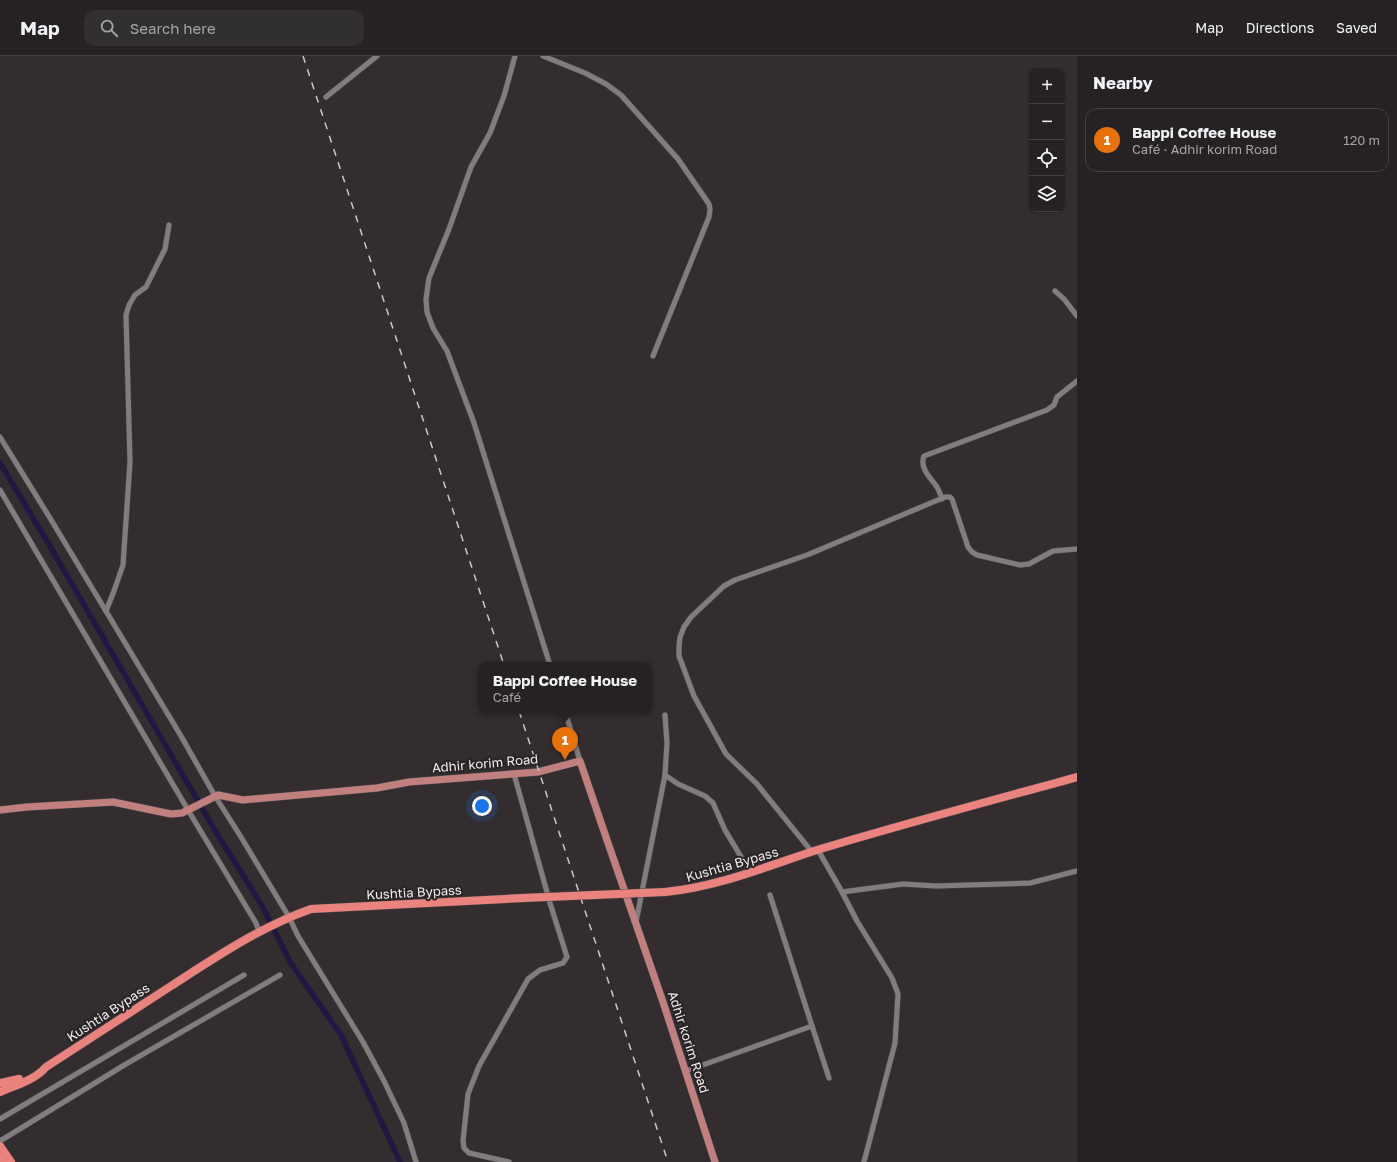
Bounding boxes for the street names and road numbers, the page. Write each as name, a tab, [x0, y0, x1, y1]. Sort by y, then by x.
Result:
street label: Adhir korim Road	[431, 750, 539, 776]
street label: Kushtia Bypass	[684, 843, 780, 885]
street label: Kushtia Bypass	[366, 882, 462, 902]
street label: Kushtia Bypass	[64, 979, 153, 1045]
street label: Adhir korim Road	[665, 989, 713, 1095]

